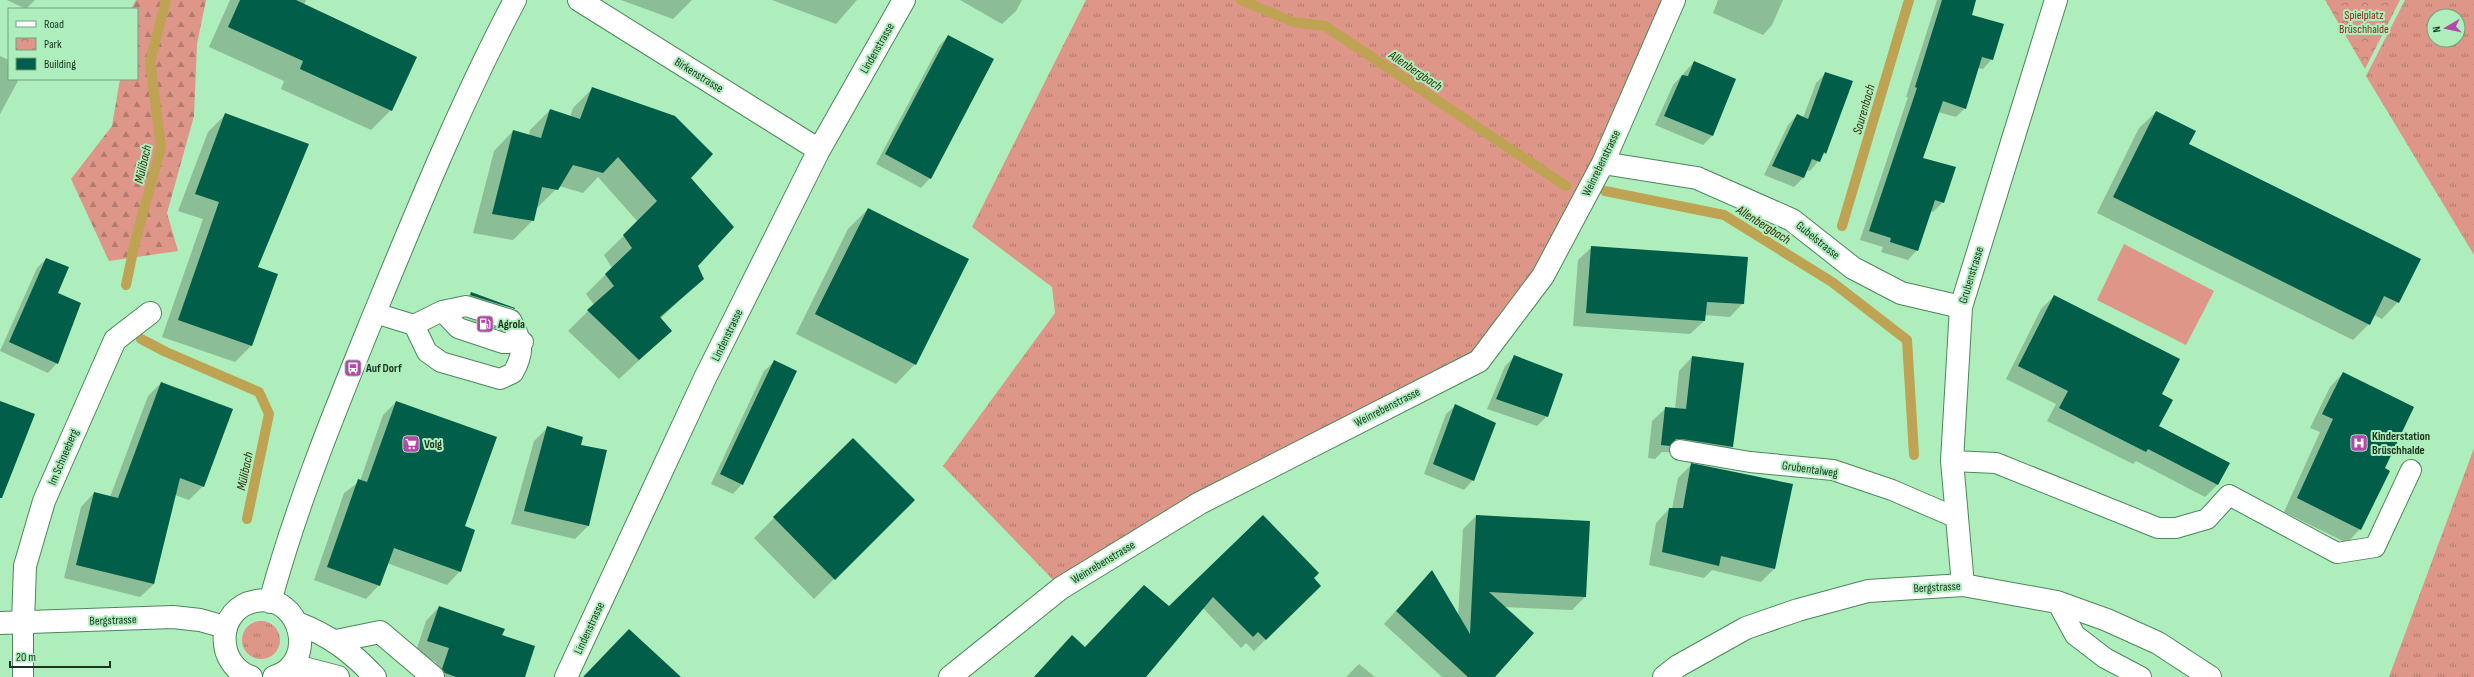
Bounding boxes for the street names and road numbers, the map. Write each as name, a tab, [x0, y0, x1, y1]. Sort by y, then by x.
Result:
street label: Lindenstrasse	[857, 20, 898, 76]
street label: Birkenstrasse	[672, 55, 726, 96]
street label: Weinrebenstrasse	[1579, 127, 1624, 199]
street label: Gubelstrasse	[1793, 218, 1843, 263]
street label: Grubenstrasse	[1956, 245, 1987, 305]
street label: Lindenstrasse	[708, 307, 747, 364]
street label: Weinrebenstrasse	[1352, 384, 1423, 430]
street label: Im Schneeberg	[45, 427, 82, 488]
street label: Grubentalweg	[1781, 458, 1839, 481]
street label: Weinrebenstrasse	[1069, 537, 1138, 587]
street label: Bergstrasse	[1913, 579, 1961, 596]
street label: Lindenstrasse	[571, 600, 608, 657]
street label: Bergstrasse	[89, 612, 137, 629]

